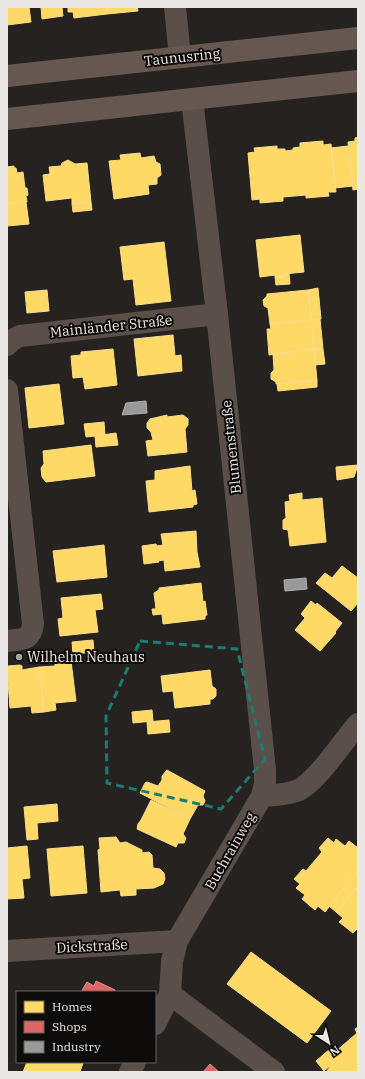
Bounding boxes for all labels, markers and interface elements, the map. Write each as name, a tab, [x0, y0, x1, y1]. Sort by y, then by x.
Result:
street label: Taunusring	[143, 44, 221, 70]
street label: Mainländer Straße	[49, 311, 173, 341]
street label: Blumenstraße	[217, 399, 245, 495]
place label: Wilhelm Neuhaus	[27, 648, 145, 666]
marker: Wilhelm Neuhaus	[14, 652, 24, 662]
street label: Buchrainweg	[200, 809, 260, 893]
street label: Dickstraße	[56, 935, 128, 957]
legend	[16, 991, 156, 1063]
text: Homes	[52, 999, 92, 1014]
text: Shops	[52, 1019, 87, 1034]
north arrow	[309, 1023, 349, 1063]
text: Industry	[52, 1039, 101, 1054]
text: N	[327, 1043, 343, 1059]

